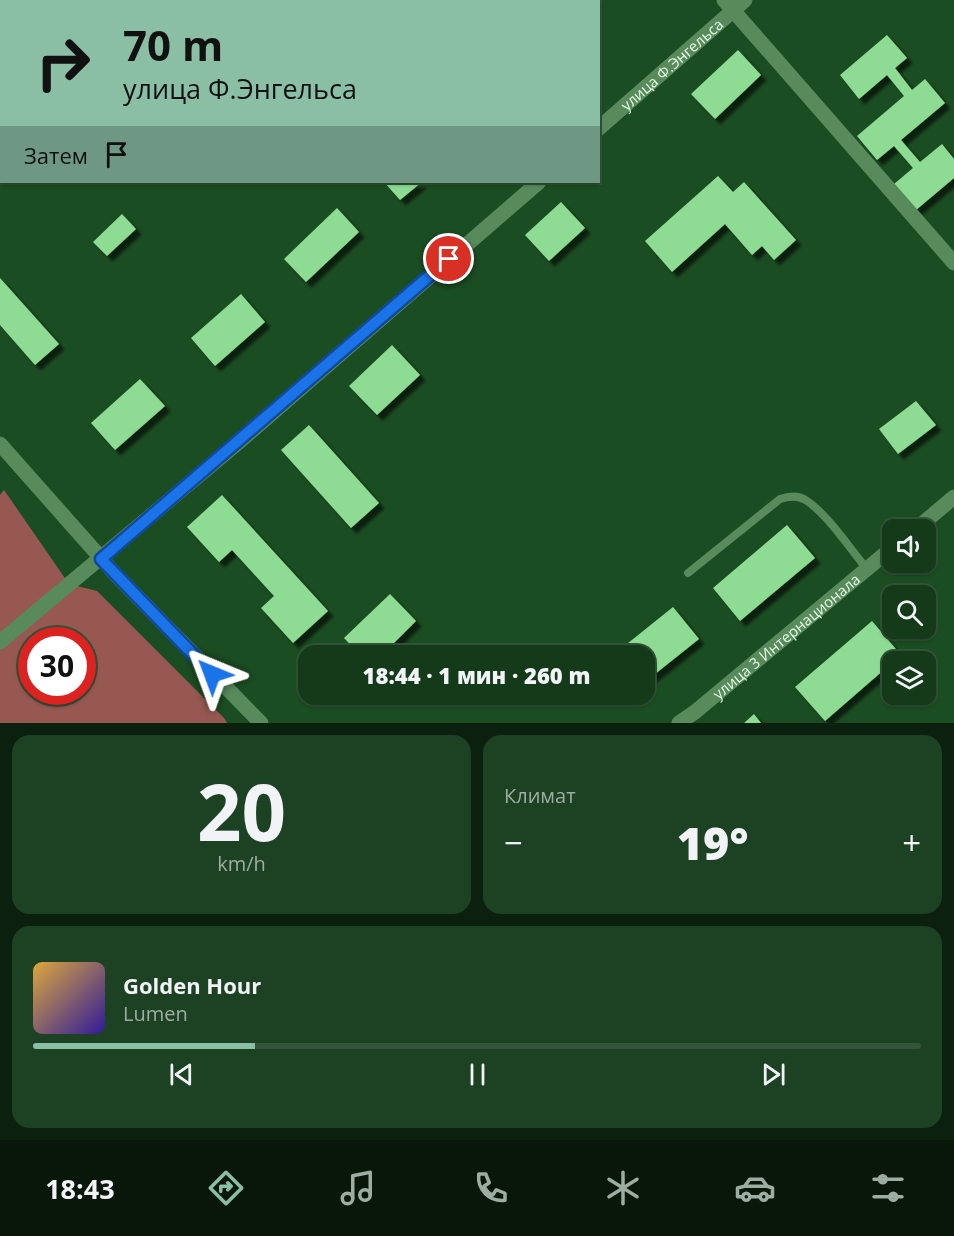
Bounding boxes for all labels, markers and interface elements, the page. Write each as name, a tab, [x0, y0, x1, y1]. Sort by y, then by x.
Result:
street label: улица Ф.Энгельса	[616, 14, 727, 115]
text: 70 m	[123, 16, 223, 73]
icon: right	[24, 24, 102, 102]
text: улица Ф.Энгельса	[123, 70, 357, 107]
icon: arrive	[100, 138, 133, 171]
text: Затем	[24, 140, 88, 170]
pin	[423, 233, 474, 284]
icon: arrive	[432, 242, 465, 275]
map controls	[882, 519, 936, 705]
button: sound	[882, 519, 936, 573]
street label: улица 3 Интернационала	[708, 569, 864, 703]
button: search	[882, 585, 936, 639]
speed limit sign: 30	[18, 627, 96, 705]
position arrow	[180, 642, 244, 706]
button: layers	[882, 651, 936, 705]
text: 18:44 · 1 мин · 260 m	[363, 660, 590, 690]
text: 20	[197, 758, 286, 864]
text: Климат	[504, 782, 576, 809]
text: 19°	[677, 812, 748, 873]
text: −	[504, 820, 523, 865]
text: +	[902, 820, 921, 865]
text: km/h	[217, 850, 266, 877]
text: Golden Hour	[123, 970, 261, 1000]
text: Lumen	[123, 1000, 188, 1027]
icon: previous	[165, 1058, 198, 1091]
icon: pause	[461, 1058, 494, 1091]
icon: next	[757, 1058, 790, 1091]
icon: directions	[205, 1167, 247, 1209]
icon: music	[337, 1167, 379, 1209]
icon: phone	[470, 1167, 512, 1209]
icon: climate	[602, 1167, 644, 1209]
icon: car	[734, 1167, 776, 1209]
icon: filters	[867, 1167, 909, 1209]
text: 18:43	[45, 1170, 115, 1207]

